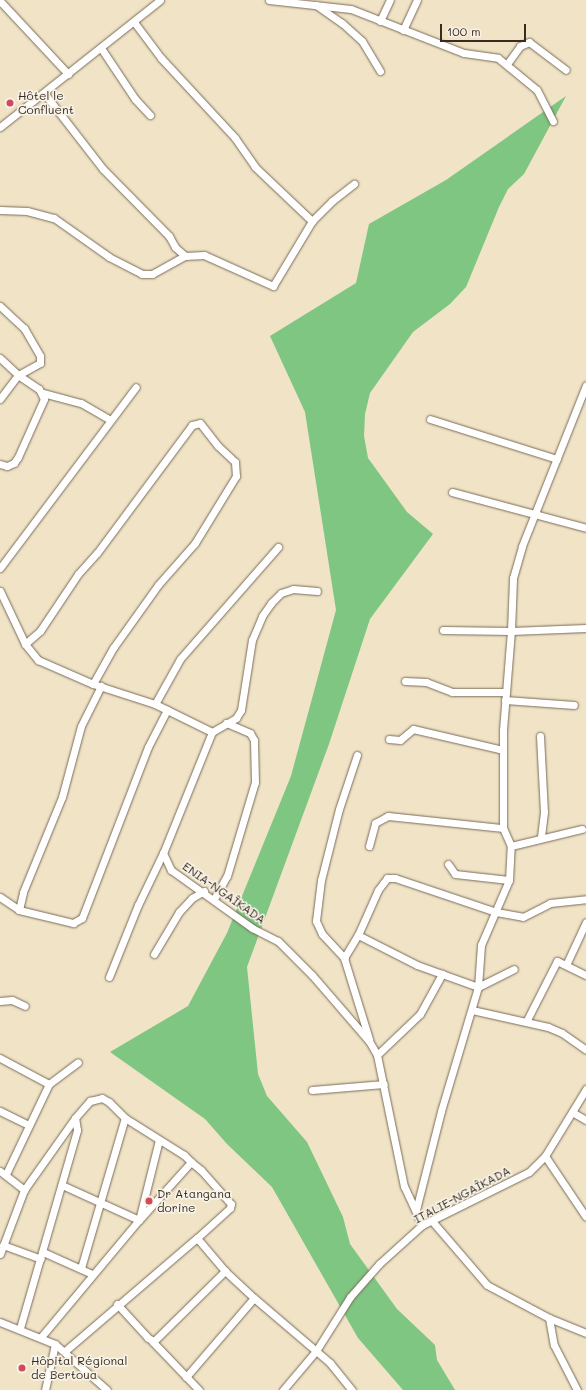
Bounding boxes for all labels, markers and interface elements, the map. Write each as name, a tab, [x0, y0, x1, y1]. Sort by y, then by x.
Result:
scale bar	[442, 16, 528, 42]
text: 100 m	[447, 23, 481, 39]
place label: Hôtel le Confluent	[18, 89, 74, 117]
marker: Hôtel le Confluent	[5, 98, 15, 108]
street label: ENIA-NGAÎKADA	[180, 859, 268, 927]
street label: ITALIE-NGAÎKADA	[411, 1163, 513, 1227]
place label: Dr Atangana dorine	[157, 1187, 231, 1215]
marker: Dr Atangana dorine	[144, 1196, 154, 1206]
place label: Hôpital Régional de Bertoua	[31, 1354, 128, 1382]
marker: Hôpital Régional de Bertoua	[16, 1362, 28, 1374]

